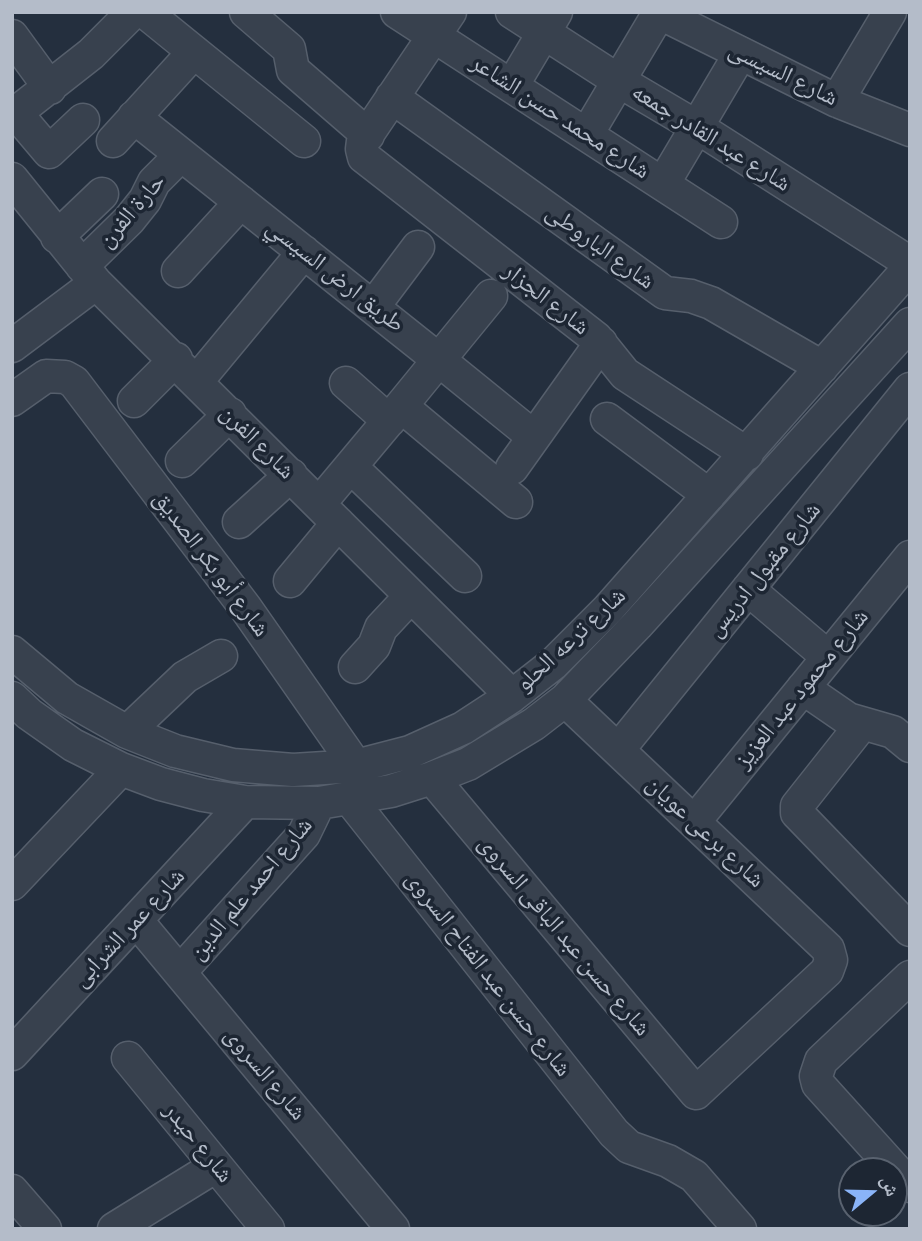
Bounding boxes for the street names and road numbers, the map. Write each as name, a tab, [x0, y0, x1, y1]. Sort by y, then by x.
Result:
street label: شارع السيسى	[724, 35, 842, 113]
street label: شارع محمد حسن الشاعر	[465, 48, 655, 186]
street label: شارع عبد القادر جمعه	[626, 78, 796, 198]
street label: حارة الفرن	[92, 168, 172, 254]
street label: شارع الباروطى	[540, 198, 660, 296]
street label: طريق ارض السيسي	[260, 213, 410, 339]
street label: شارع الجزار	[497, 256, 595, 342]
street label: شارع الفرن	[213, 398, 301, 486]
street label: شارع أبو بكر الصديق	[147, 485, 275, 643]
street label: شارع مقبول ادريس	[701, 497, 827, 643]
street label: شارع ترعه الحلو	[510, 582, 632, 698]
street label: شارع محمود عبد العزيز	[729, 603, 875, 775]
street label: شارع برعى عويان	[640, 770, 770, 894]
street label: شارع احمد علم الدين	[183, 812, 319, 966]
street label: شارع حسن عبد الباقى السروى	[472, 830, 656, 1042]
street label: شارع عمر الشرابى	[67, 863, 191, 993]
street label: شارع حسن عبد الفتاح السروى	[399, 865, 577, 1083]
street label: شارع السروى	[218, 1022, 312, 1126]
street label: شارع حيدر	[157, 1097, 239, 1189]

